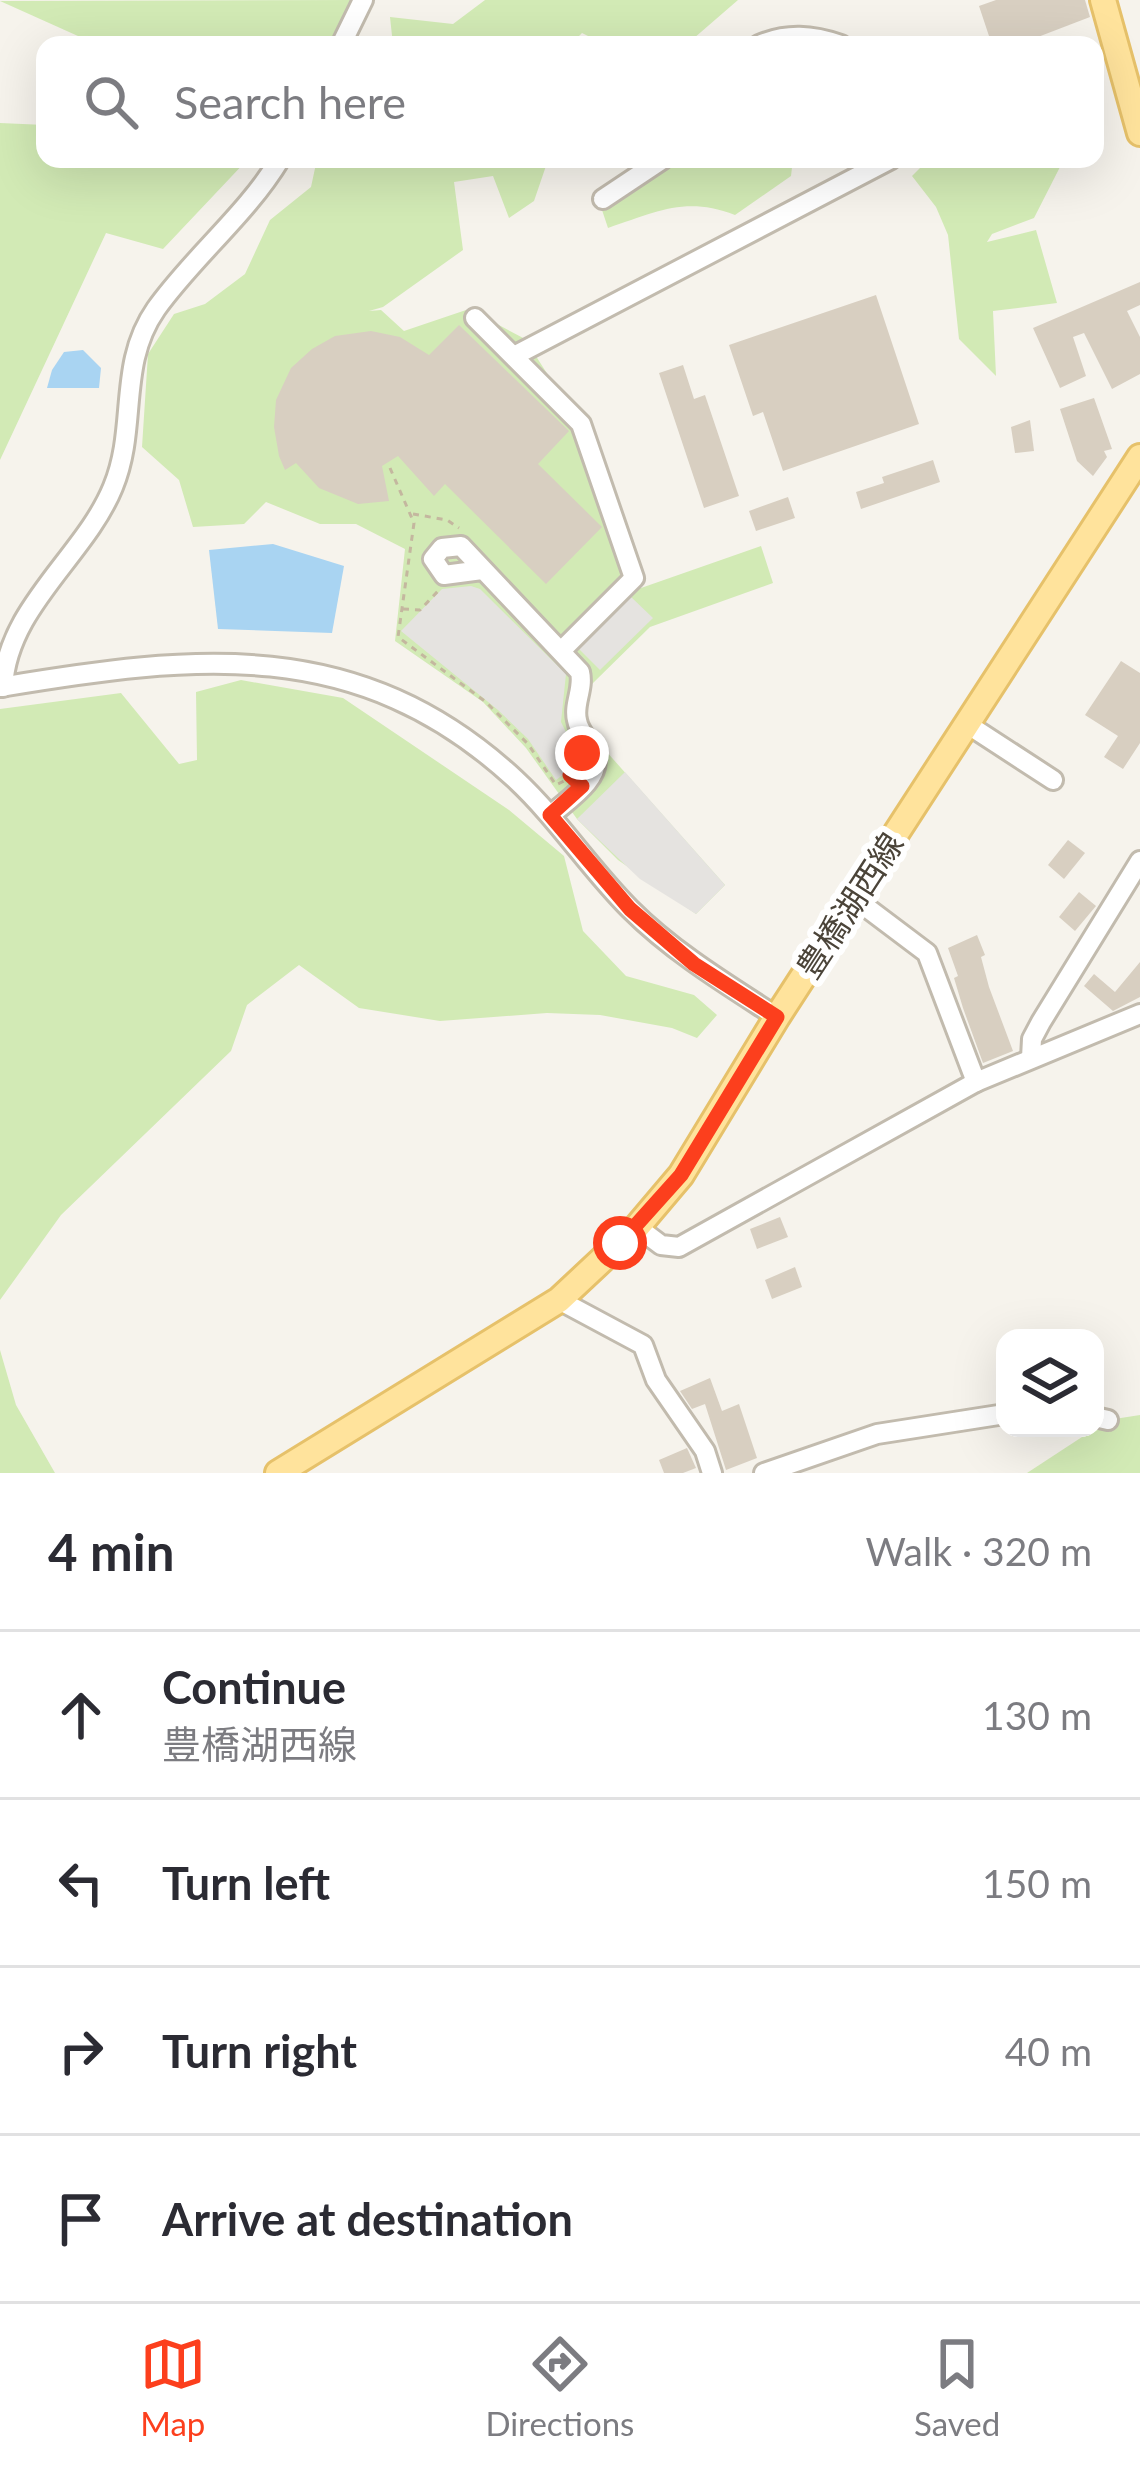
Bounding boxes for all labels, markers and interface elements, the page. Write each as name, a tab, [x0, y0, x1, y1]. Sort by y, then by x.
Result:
search box	[36, 36, 1104, 168]
icon: search	[78, 69, 144, 135]
text: Search here	[174, 75, 406, 129]
route end	[555, 726, 609, 780]
street label: 豊橋湖西線	[787, 825, 911, 985]
route start	[593, 1216, 647, 1270]
map controls	[996, 1329, 1104, 1437]
button: layers	[996, 1329, 1104, 1437]
text: 4 min	[48, 1521, 174, 1582]
text: Walk · 320 m	[865, 1528, 1092, 1574]
text: Continue	[162, 1660, 346, 1714]
icon: ahead	[48, 1682, 114, 1748]
text: 130 m	[982, 1692, 1092, 1738]
text: 豊橋湖西線	[162, 1721, 357, 1767]
icon: left	[48, 1850, 114, 1916]
text: Turn left	[162, 1856, 330, 1910]
text: 150 m	[982, 1860, 1092, 1906]
icon: right	[48, 2018, 114, 2084]
text: Turn right	[162, 2024, 357, 2078]
text: 40 m	[1005, 2028, 1092, 2074]
icon: arrive	[48, 2186, 114, 2252]
text: Arrive at destination	[162, 2192, 573, 2246]
tab: Map	[140, 2331, 206, 2443]
tab: Directions	[485, 2331, 634, 2443]
tab: Saved	[914, 2331, 1000, 2443]

